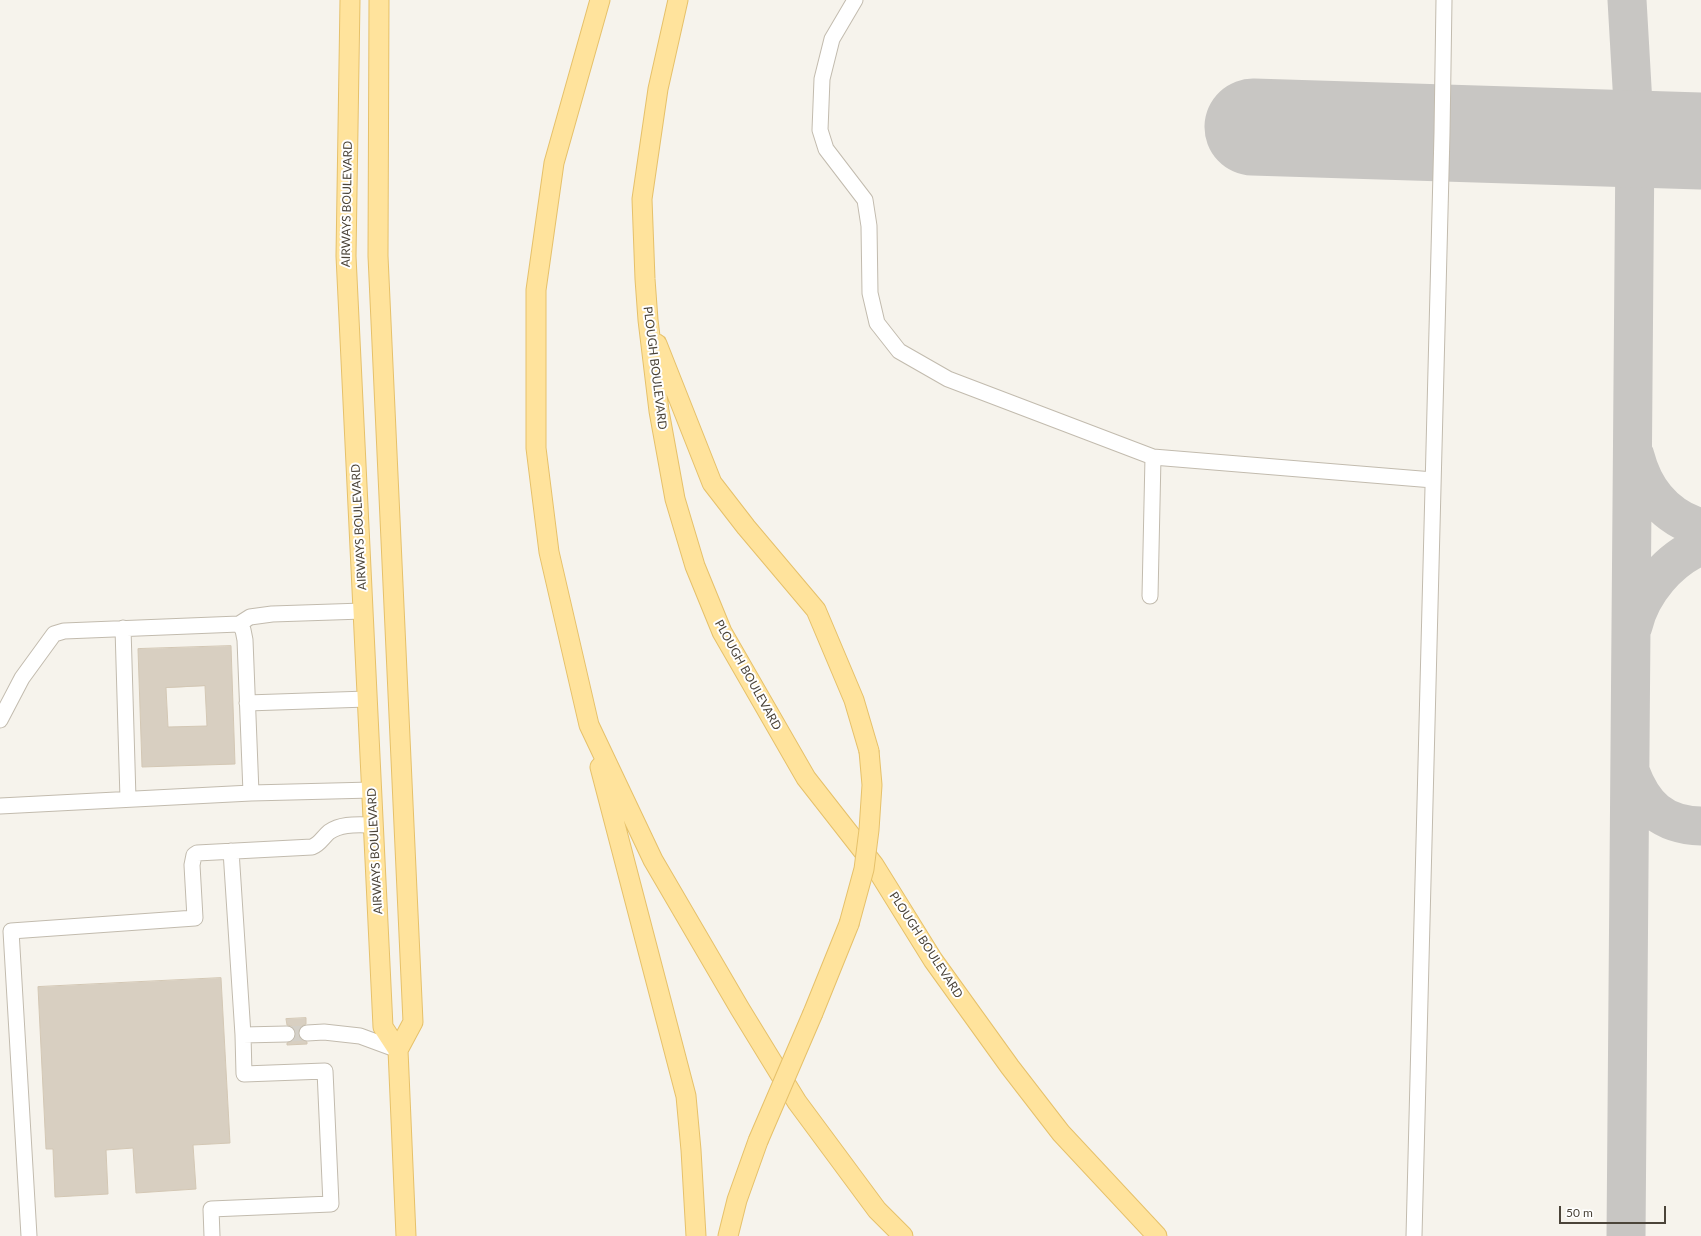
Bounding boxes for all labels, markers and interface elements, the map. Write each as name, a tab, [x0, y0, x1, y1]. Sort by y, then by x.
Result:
street label: AIRWAYS BOULEVARD	[339, 141, 355, 267]
street label: PLOUGH BOULEVARD	[640, 306, 670, 430]
street label: AIRWAYS BOULEVARD	[349, 464, 369, 590]
street label: PLOUGH BOULEVARD	[712, 617, 784, 733]
street label: AIRWAYS BOULEVARD	[365, 788, 385, 914]
street label: PLOUGH BOULEVARD	[886, 889, 966, 1001]
scale bar	[1561, 1198, 1668, 1224]
text: 50 m	[1566, 1205, 1593, 1220]

